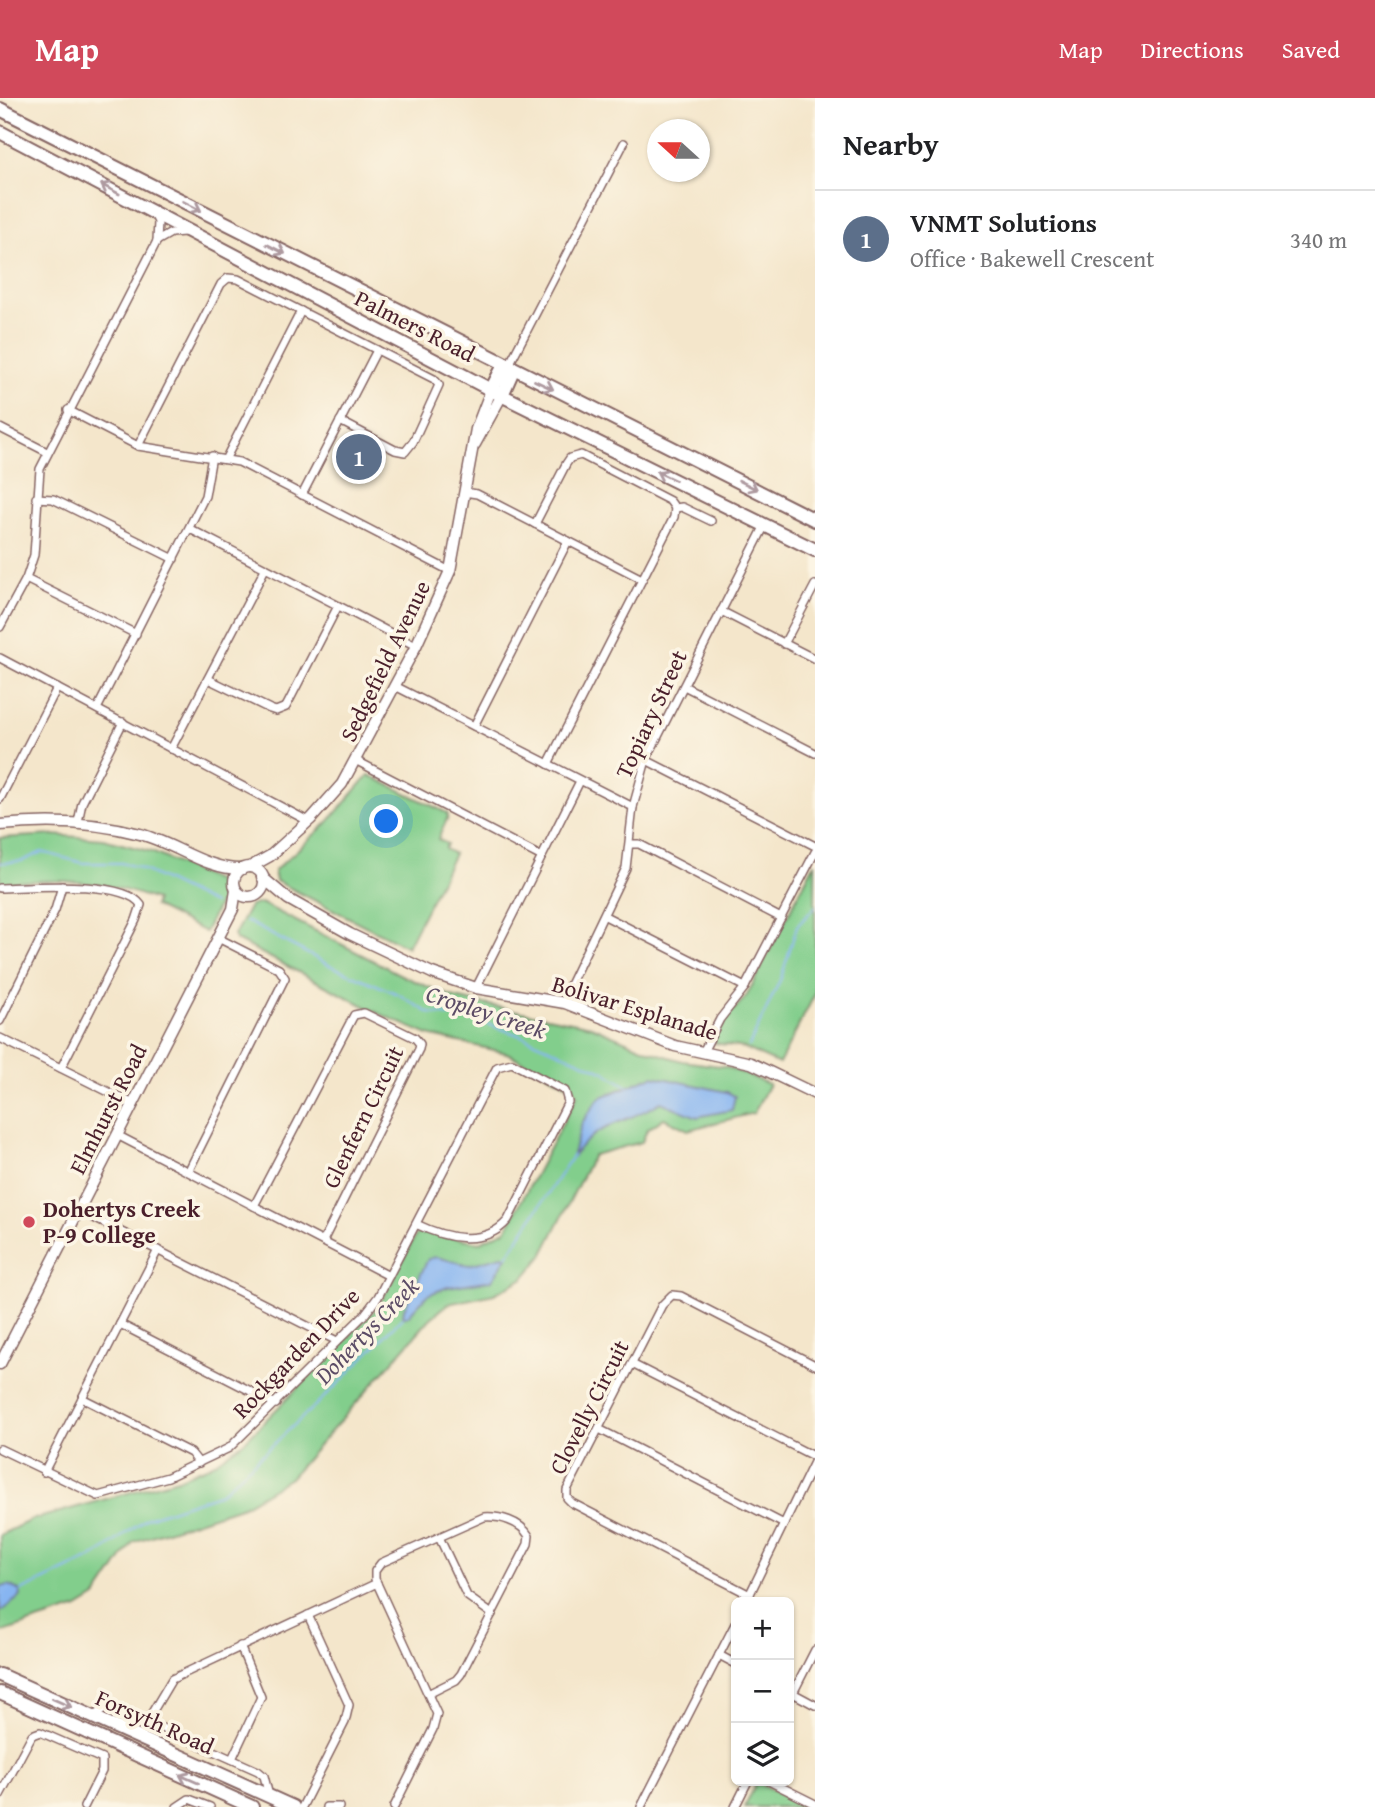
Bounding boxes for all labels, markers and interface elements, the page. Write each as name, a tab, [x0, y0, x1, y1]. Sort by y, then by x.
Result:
text: Map	[35, 25, 99, 73]
text: Map	[1059, 32, 1103, 67]
text: Directions	[1141, 32, 1244, 67]
text: Saved	[1282, 32, 1340, 67]
north arrow	[647, 119, 710, 182]
text: Nearby	[843, 122, 939, 166]
one-way arrow	[100, 182, 120, 196]
one-way arrow	[181, 200, 202, 214]
text: VNMT Solutions	[910, 203, 1097, 242]
text: 1	[860, 223, 872, 256]
text: 340 m	[1290, 223, 1347, 256]
one-way arrow	[265, 242, 286, 256]
text: Office · Bakewell Crescent	[910, 242, 1154, 275]
street label: Palmers Road	[349, 281, 482, 370]
one-way arrow	[533, 378, 554, 392]
pin: 1	[336, 431, 382, 483]
one-way arrow	[656, 469, 677, 483]
one-way arrow	[738, 479, 758, 493]
street label: Sedgefield Avenue	[331, 575, 438, 747]
street label: Topiary Street	[607, 644, 695, 783]
your location	[369, 804, 403, 838]
street label: Bolivar Esplanade	[548, 967, 722, 1048]
water label: Cropley Creek	[422, 976, 551, 1047]
street label: Elmhurst Road	[61, 1037, 155, 1180]
street label: Glenfern Circuit	[314, 1040, 411, 1194]
place label: Dohertys Creek P-9 College	[43, 1192, 201, 1251]
marker: Dohertys Creek P-9 College	[21, 1214, 37, 1230]
water label: Dohertys Creek	[306, 1269, 427, 1393]
street label: Rockgarden Drive	[224, 1280, 367, 1426]
street label: Clovelly Circuit	[541, 1334, 637, 1480]
map controls	[731, 1597, 794, 1786]
button: +	[731, 1597, 794, 1660]
button: −	[731, 1660, 794, 1723]
street label: Forsyth Road	[91, 1681, 220, 1763]
one-way arrow	[51, 1697, 72, 1710]
button: layers	[731, 1723, 794, 1786]
one-way arrow	[179, 1772, 201, 1785]

